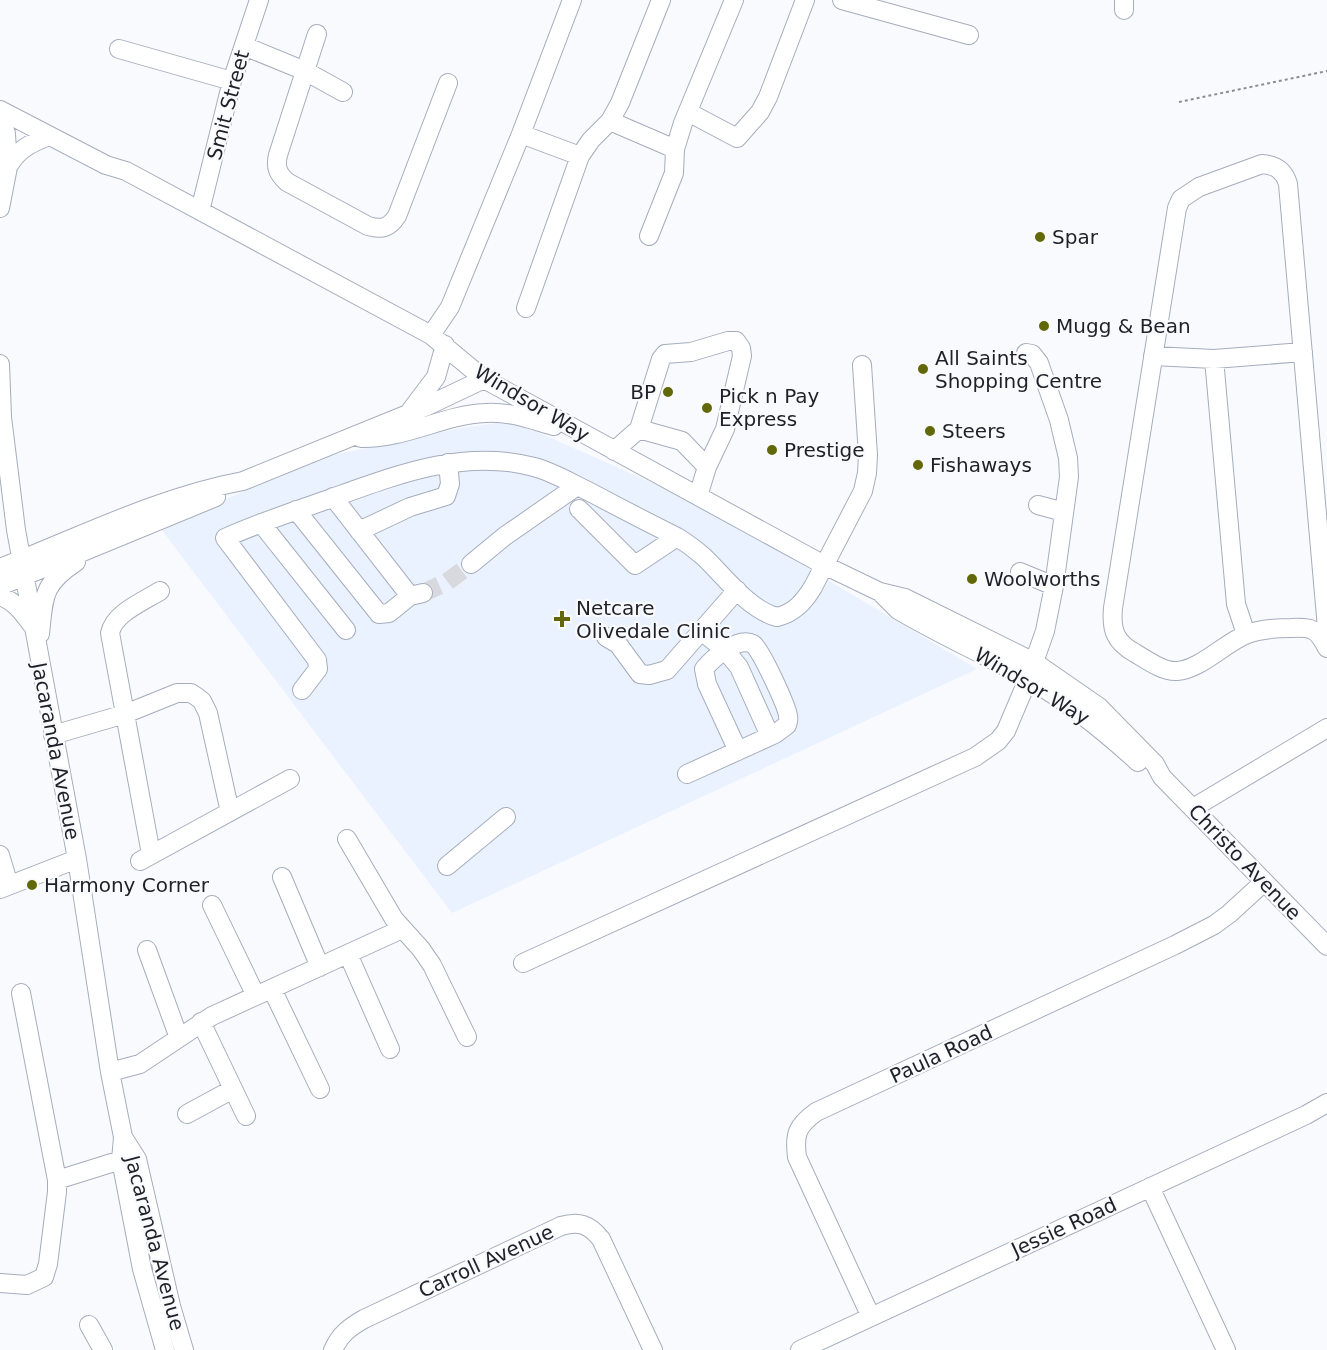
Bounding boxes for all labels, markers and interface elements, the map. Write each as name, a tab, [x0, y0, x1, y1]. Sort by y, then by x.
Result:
street label: Smit Street	[202, 47, 254, 163]
place label: Spar	[1052, 225, 1099, 249]
marker: Spar	[1033, 230, 1047, 244]
place label: Mugg & Bean	[1056, 314, 1191, 338]
marker: Mugg & Bean	[1037, 319, 1051, 333]
place label: All Saints Shopping Centre	[935, 346, 1102, 393]
street label: Windsor Way	[470, 359, 594, 447]
marker: All Saints Shopping Centre	[916, 362, 930, 376]
place label: BP	[630, 380, 656, 404]
place label: Pick n Pay Express	[719, 384, 820, 431]
marker: BP	[661, 385, 675, 399]
marker: Pick n Pay Express	[700, 401, 714, 415]
place label: Steers	[942, 419, 1006, 443]
marker: Steers	[923, 424, 937, 438]
place label: Prestige	[784, 438, 865, 462]
marker: Prestige	[765, 443, 779, 457]
place label: Fishaways	[930, 453, 1032, 477]
marker: Fishaways	[911, 458, 925, 472]
place label: Woolworths	[984, 567, 1100, 591]
marker: Woolworths	[965, 572, 979, 586]
place label: Netcare Olivedale Clinic	[576, 596, 730, 643]
marker: Netcare Olivedale Clinic	[553, 610, 571, 628]
street label: Windsor Way	[970, 642, 1094, 730]
street label: Jacaranda Avenue	[27, 658, 85, 842]
street label: Christo Avenue	[1184, 799, 1306, 925]
place label: Harmony Corner	[44, 873, 210, 897]
marker: Harmony Corner	[25, 878, 39, 892]
street label: Paula Road	[886, 1020, 996, 1088]
street label: Jacaranda Avenue	[120, 1151, 190, 1333]
street label: Jessie Road	[1006, 1192, 1120, 1263]
street label: Carroll Avenue	[415, 1219, 557, 1303]

